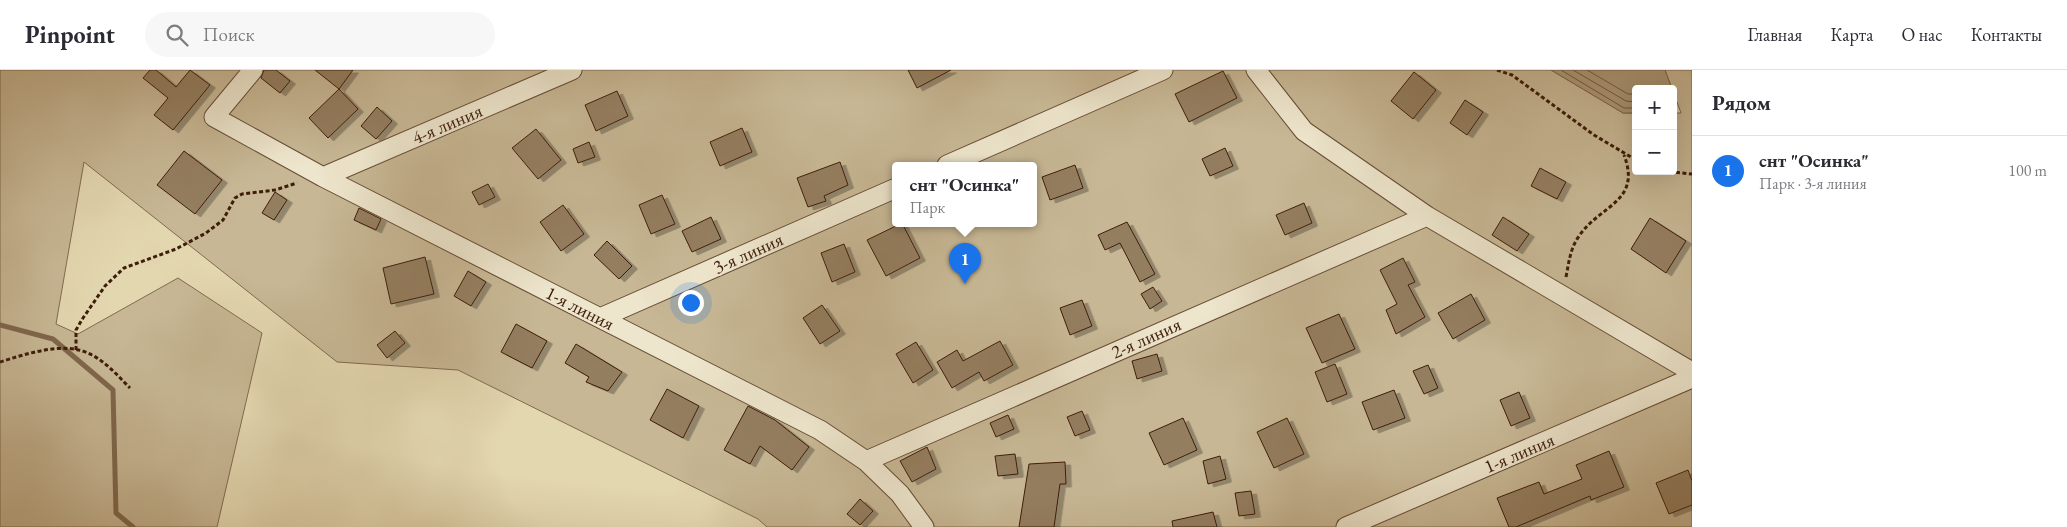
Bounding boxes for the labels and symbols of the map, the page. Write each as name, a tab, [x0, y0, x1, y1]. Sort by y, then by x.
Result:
street label: 4-я линия	[408, 98, 487, 150]
street label: 3-я линия	[709, 226, 787, 280]
pin: 1	[949, 243, 981, 284]
street label: 1-я линия	[541, 280, 619, 336]
your location	[678, 290, 704, 316]
street label: 2-я линия	[1107, 311, 1185, 365]
street label: 1-я линия	[1480, 427, 1559, 479]

